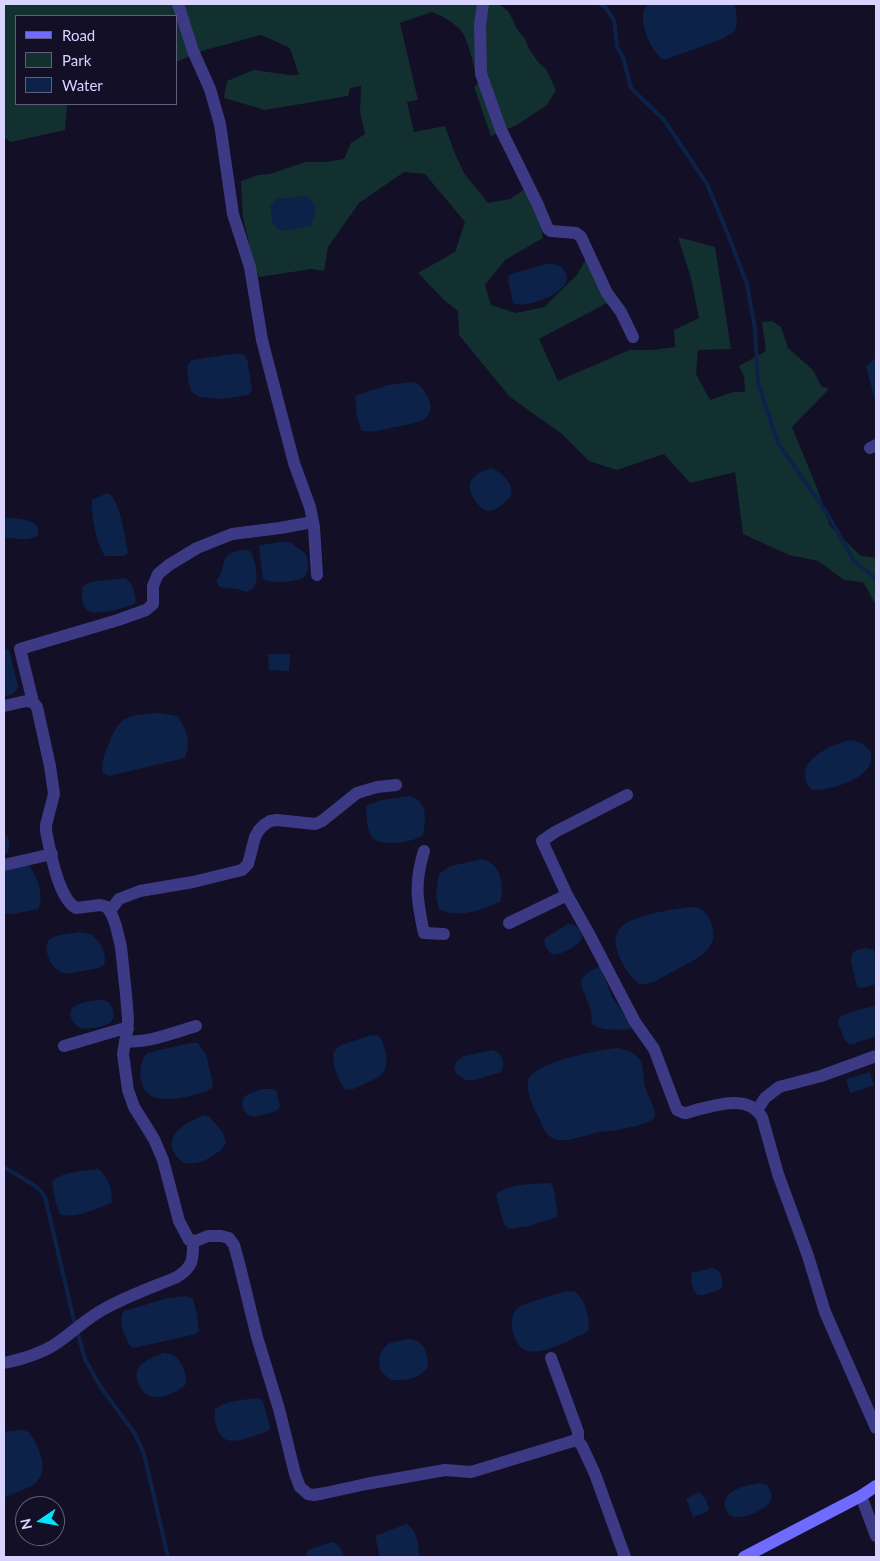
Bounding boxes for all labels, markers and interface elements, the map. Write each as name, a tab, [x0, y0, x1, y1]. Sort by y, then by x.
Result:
legend	[15, 15, 178, 105]
text: Road	[62, 26, 95, 44]
text: Park	[62, 51, 91, 69]
text: Water	[62, 76, 103, 94]
north arrow	[15, 1496, 65, 1546]
text: N	[16, 1517, 35, 1531]

